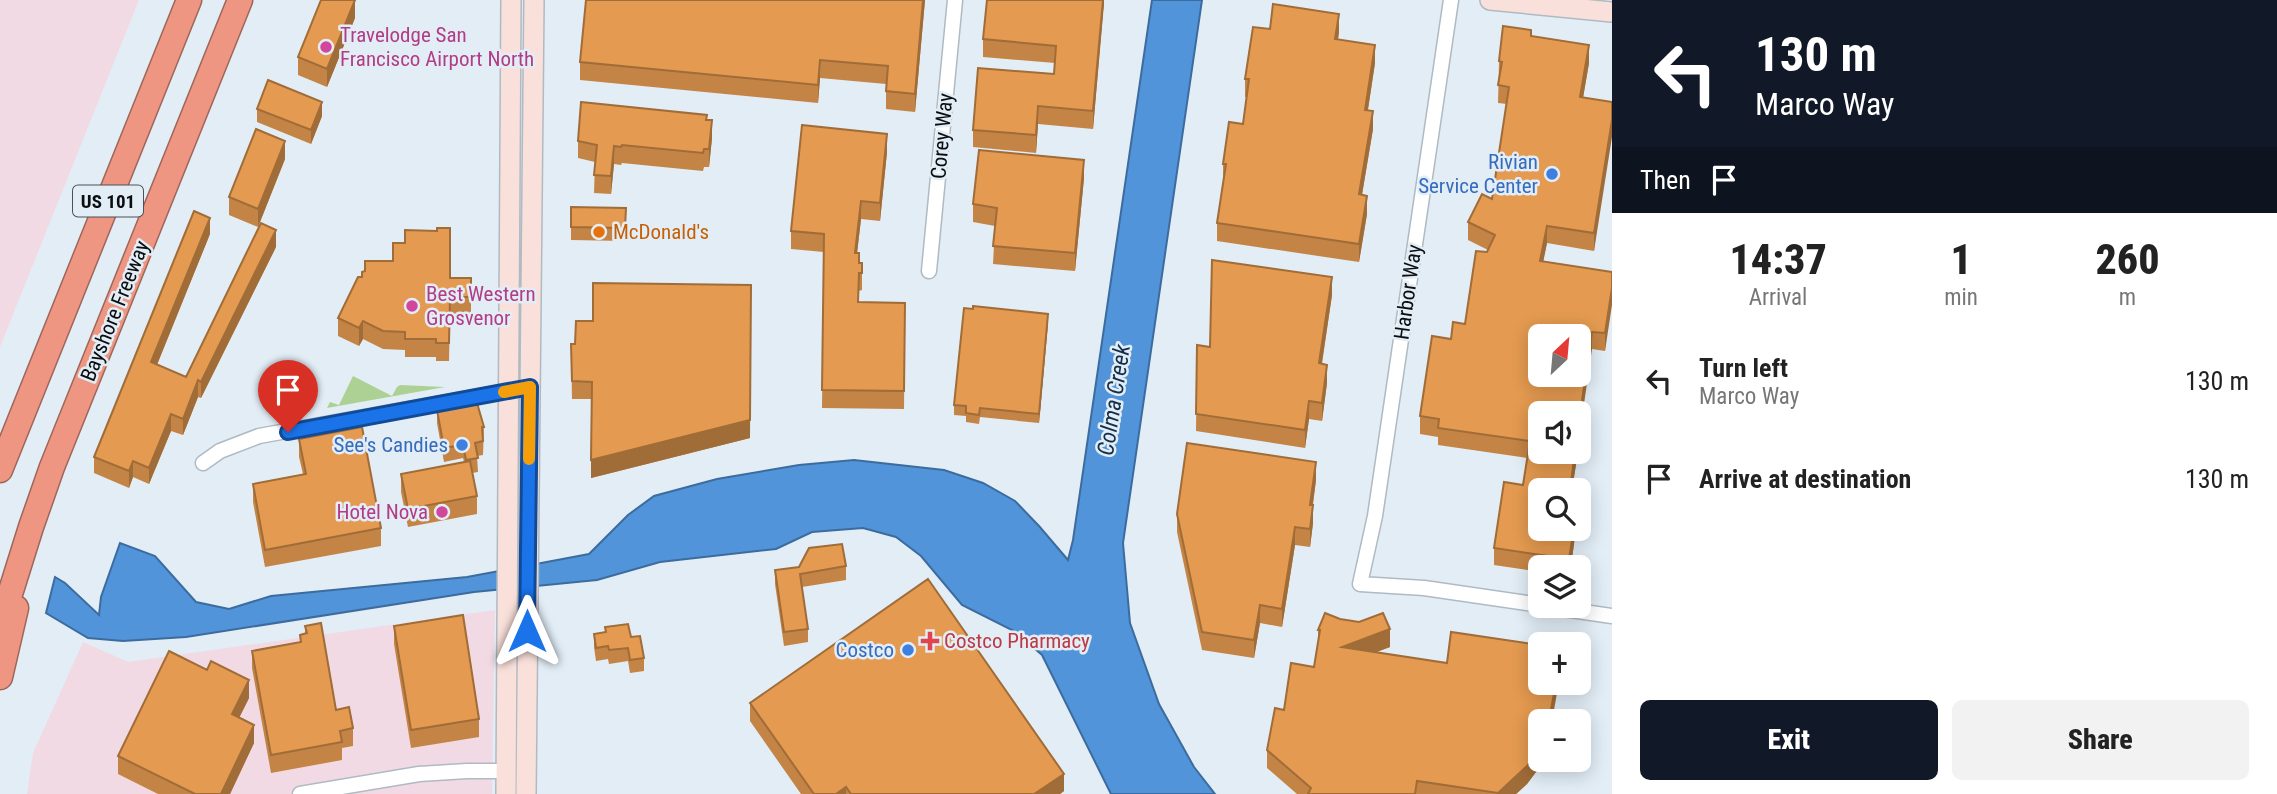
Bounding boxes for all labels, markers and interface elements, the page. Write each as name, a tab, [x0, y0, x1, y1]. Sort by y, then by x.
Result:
place label: Travelodge San Francisco Airport North	[340, 23, 534, 71]
text: 130 m	[1755, 26, 1877, 83]
icon: left	[1640, 28, 1731, 119]
marker: Travelodge San Francisco Airport North	[318, 39, 334, 55]
text: Marco Way	[1755, 85, 1894, 123]
street label: Corey Way	[926, 92, 958, 180]
place label: Rivian Service Center	[1418, 150, 1538, 198]
icon: arrive	[1705, 161, 1743, 199]
text: Then	[1640, 165, 1691, 195]
marker: Rivian Service Center	[1544, 166, 1560, 182]
road number: US 101	[73, 186, 143, 216]
place label: McDonald's	[613, 220, 709, 244]
marker: McDonald's	[591, 224, 607, 240]
text: 14:37	[1729, 235, 1827, 284]
text: 1	[1950, 235, 1972, 284]
text: 260	[2095, 235, 2160, 284]
street label: Bayshore Freeway	[76, 237, 154, 385]
street label: Harbor Way	[1389, 243, 1427, 341]
place label: Best Western Grosvenor	[426, 282, 536, 330]
text: Arrival	[1749, 284, 1807, 311]
text: min	[1944, 284, 1978, 311]
text: m	[2119, 284, 2136, 311]
marker: Best Western Grosvenor	[404, 298, 420, 314]
north arrow	[1528, 324, 1591, 387]
map controls	[1528, 324, 1591, 772]
water label: Colma Creek	[1092, 342, 1136, 457]
text: Turn left	[1699, 353, 1788, 383]
pin	[258, 360, 318, 432]
icon: left	[1640, 362, 1678, 400]
text: 130 m	[2185, 366, 2249, 396]
icon: arrive	[269, 371, 307, 409]
text: Marco Way	[1699, 383, 1799, 410]
button: sound	[1528, 401, 1591, 464]
place label: See's Candies	[334, 433, 448, 457]
marker: See's Candies	[454, 437, 470, 453]
icon: arrive	[1640, 460, 1678, 498]
text: Arrive at destination	[1699, 464, 1911, 494]
text: 130 m	[2185, 464, 2249, 494]
button: search	[1528, 478, 1591, 541]
place label: Hotel Nova	[336, 500, 428, 524]
marker: Hotel Nova	[434, 504, 450, 520]
button: layers	[1528, 555, 1591, 618]
position arrow	[490, 594, 564, 668]
place label: Costco Pharmacy	[944, 629, 1090, 653]
button: +	[1528, 632, 1591, 695]
marker: Costco Pharmacy	[922, 633, 938, 649]
place label: Costco	[836, 638, 894, 662]
marker: Costco	[900, 642, 916, 658]
button: Exit	[1640, 700, 1938, 780]
button: Share	[1952, 700, 2249, 780]
button: −	[1528, 709, 1591, 772]

